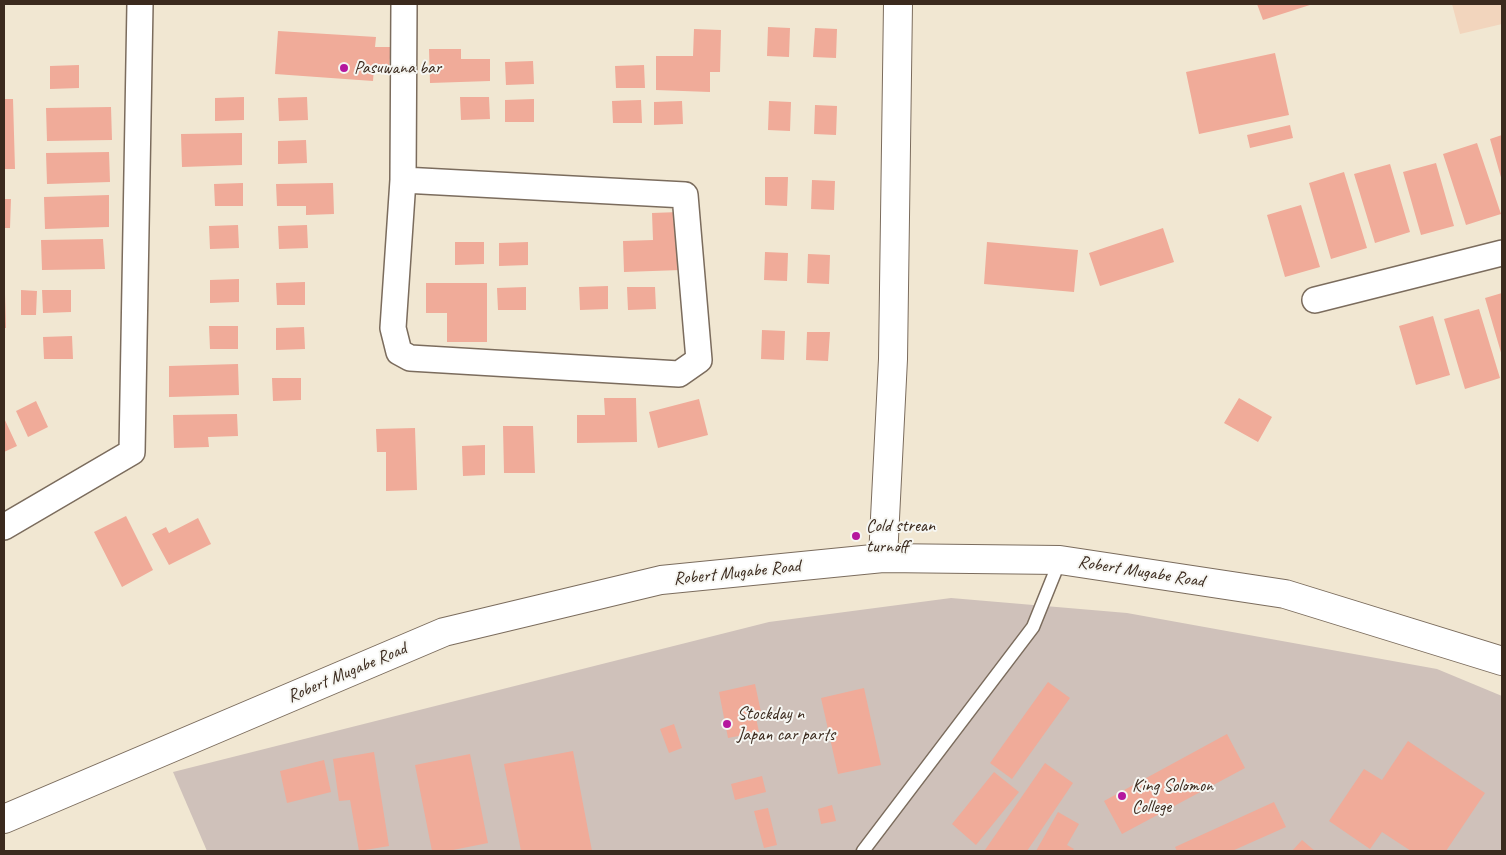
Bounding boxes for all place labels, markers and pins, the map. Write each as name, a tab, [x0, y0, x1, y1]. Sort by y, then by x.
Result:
place label: Pasuwana bar	[354, 57, 441, 79]
marker: Pasuwana bar	[338, 62, 350, 74]
place label: Cold strean turnoff	[866, 515, 935, 558]
marker: Cold strean turnoff	[850, 530, 862, 542]
place label: Stockday n Japan car parts	[737, 703, 835, 746]
marker: Stockday n Japan car parts	[721, 718, 733, 730]
place label: King Solomon College	[1132, 775, 1213, 818]
marker: King Solomon College	[1116, 790, 1128, 802]

